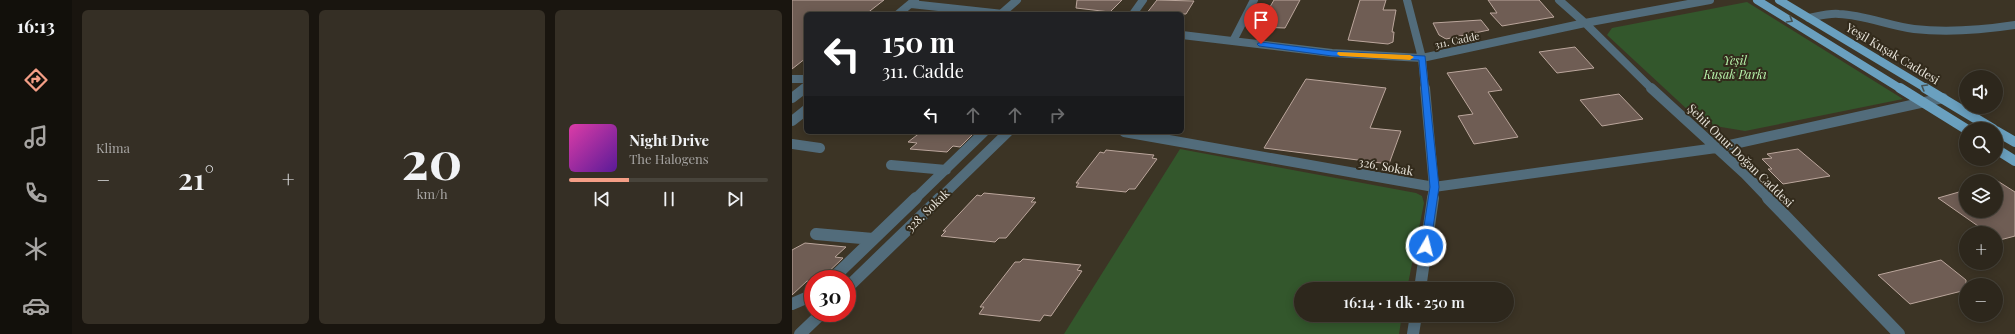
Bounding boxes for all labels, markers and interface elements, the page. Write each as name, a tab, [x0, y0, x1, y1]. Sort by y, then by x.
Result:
pin	[1244, 3, 1278, 44]
icon: arrive	[1250, 9, 1272, 31]
text: 16:13	[17, 14, 55, 38]
one-way arrow	[1786, 16, 1793, 23]
street label: Yeşil Kuşak Caddesi	[1842, 18, 1943, 88]
text: 150 m	[882, 23, 955, 60]
icon: left	[816, 28, 868, 80]
street label: 311. Cadde	[1433, 28, 1481, 52]
park label: Yeşil Kuşak Parkı	[1702, 52, 1767, 82]
text: 311. Cadde	[882, 59, 964, 83]
icon: directions	[22, 66, 50, 94]
map controls	[1959, 70, 2003, 322]
button: sound	[1959, 70, 2003, 114]
one-way arrow	[1921, 84, 1928, 92]
street label: Şehit Onur Doğan Caddesi	[1684, 100, 1798, 210]
icon: left	[920, 104, 942, 126]
icon: ahead	[962, 104, 984, 126]
icon: ahead	[1004, 104, 1026, 126]
icon: right	[1046, 104, 1068, 126]
button: search	[1959, 122, 2003, 166]
icon: music	[22, 123, 50, 151]
text: 20	[402, 124, 462, 193]
text: Night Drive	[629, 130, 709, 150]
text: Klima	[96, 139, 130, 156]
text: The Halogens	[629, 150, 709, 167]
street label: 326. Sokak	[1357, 153, 1415, 179]
text: 21°	[178, 158, 214, 198]
text: −	[96, 164, 110, 194]
text: +	[282, 164, 295, 194]
button: layers	[1959, 174, 2003, 218]
icon: phone	[22, 179, 50, 207]
text: km/h	[416, 185, 448, 202]
street label: 328. Sokak	[902, 185, 953, 235]
icon: previous	[591, 188, 613, 210]
icon: pause	[658, 188, 680, 210]
icon: next	[724, 188, 746, 210]
position arrow	[1405, 225, 1447, 267]
button: +	[1959, 226, 2003, 270]
icon: climate	[22, 235, 50, 263]
speed limit sign: 30	[804, 270, 856, 322]
button: −	[1959, 278, 2003, 322]
icon: car	[22, 292, 50, 320]
text: 16:14 · 1 dk · 250 m	[1343, 292, 1465, 312]

